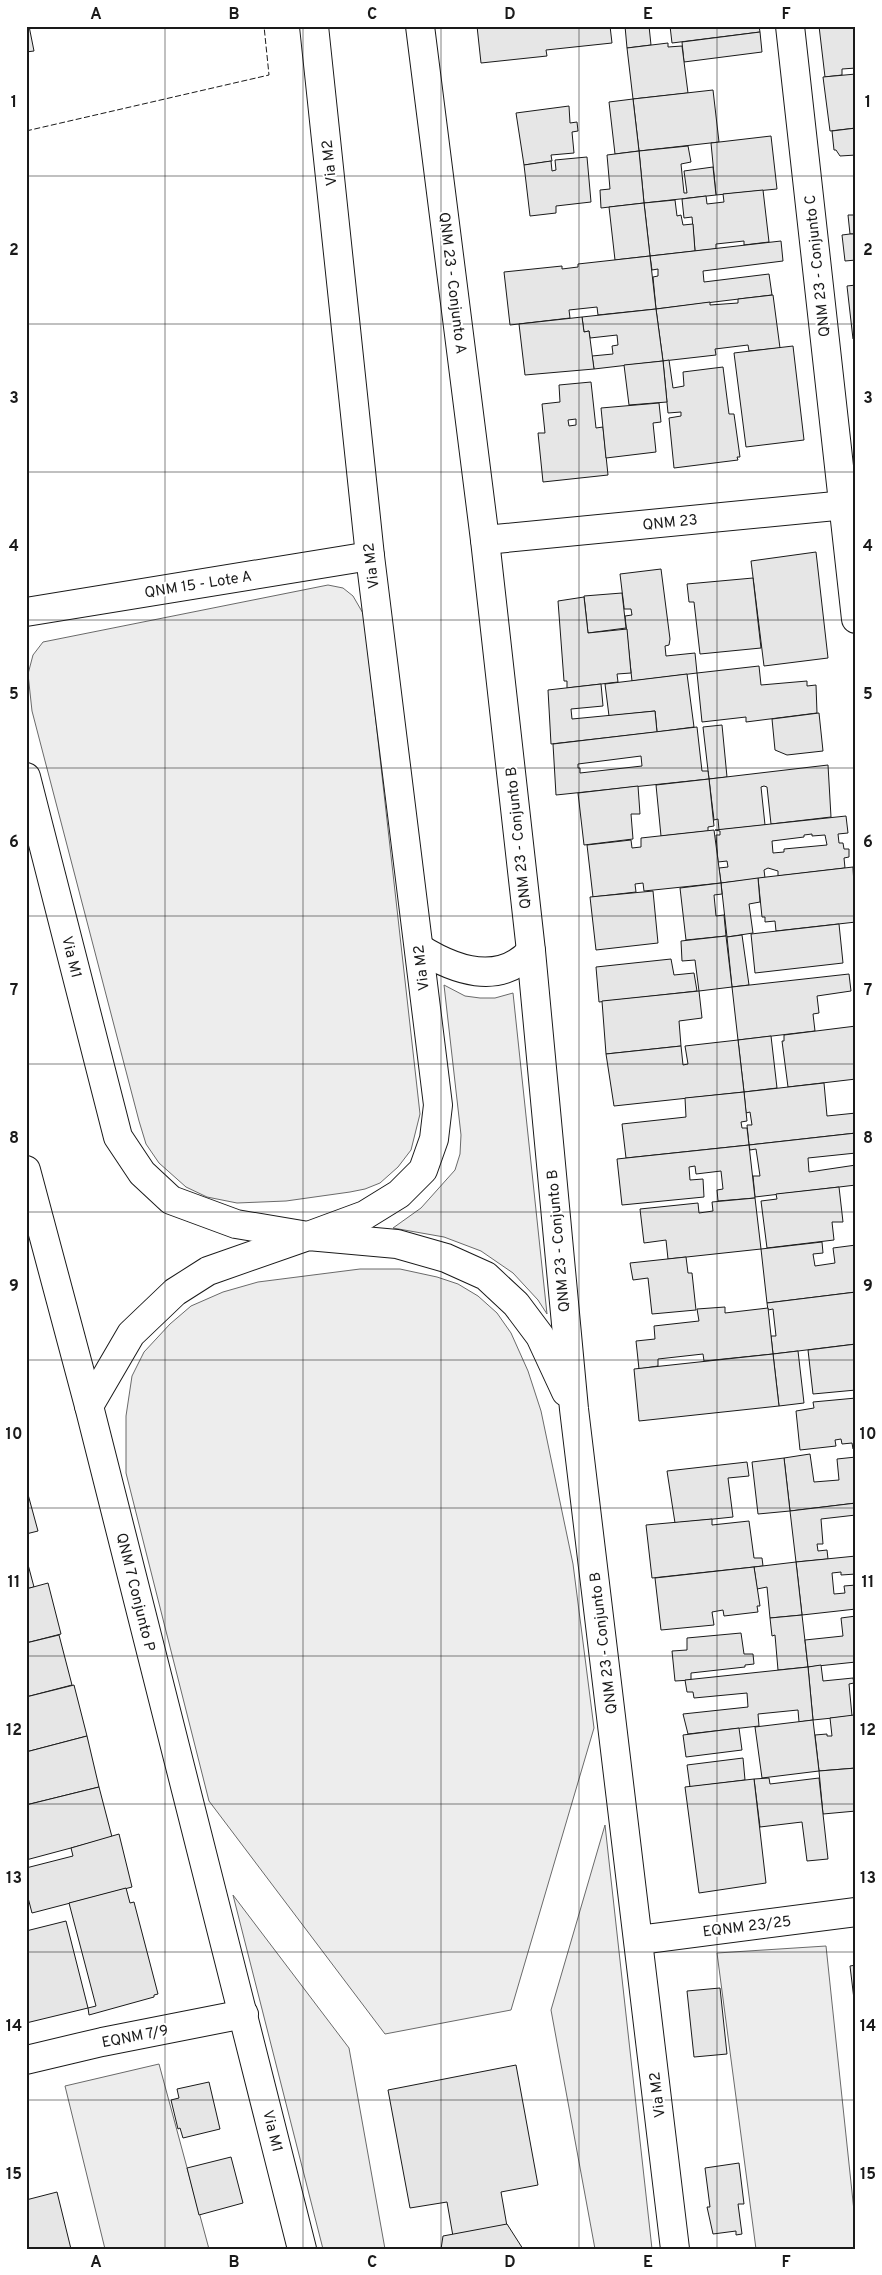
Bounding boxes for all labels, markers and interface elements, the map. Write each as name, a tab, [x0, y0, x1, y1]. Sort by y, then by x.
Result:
text: A	[90, 5, 102, 25]
text: B	[228, 5, 240, 25]
text: C	[367, 5, 377, 25]
text: D	[504, 5, 516, 25]
text: E	[643, 5, 653, 25]
text: F	[781, 5, 791, 25]
text: 1	[11, 93, 17, 113]
text: 1	[865, 93, 871, 113]
street label: Via M2	[319, 139, 342, 187]
street label: QNM 23 - Conjunto C	[802, 194, 835, 338]
street label: QNM 23 - Conjunto A	[433, 211, 470, 355]
text: 2	[9, 241, 19, 261]
text: 2	[863, 241, 873, 261]
text: 3	[9, 389, 19, 409]
text: 3	[863, 389, 873, 409]
street label: QNM 23	[642, 511, 699, 536]
text: 4	[9, 537, 19, 557]
text: 4	[863, 537, 873, 557]
street label: Via M2	[360, 542, 385, 590]
street label: QNM 15 - Lote A	[143, 568, 253, 603]
text: 5	[9, 685, 19, 705]
text: 5	[863, 685, 873, 705]
street label: QNM 23 - Conjunto B	[503, 766, 536, 910]
text: 6	[9, 833, 19, 853]
text: 6	[863, 833, 873, 853]
street label: Via M1	[56, 934, 85, 980]
street label: Via M2	[410, 944, 435, 992]
text: 7	[10, 981, 18, 1001]
text: 7	[864, 981, 872, 1001]
text: 8	[9, 1129, 19, 1149]
text: 8	[863, 1129, 873, 1149]
street label: QNM 23 - Conjunto B	[544, 1169, 575, 1313]
text: 9	[9, 1277, 19, 1297]
text: 9	[863, 1277, 873, 1297]
text: 10	[6, 1425, 22, 1445]
text: 10	[860, 1425, 876, 1445]
street label: QNM 7 Conjunto P	[111, 1531, 158, 1654]
street label: QNM 23 - Conjunto B	[586, 1571, 623, 1715]
text: 11	[8, 1573, 20, 1593]
text: 11	[862, 1573, 874, 1593]
text: 12	[6, 1721, 22, 1741]
text: 12	[860, 1721, 876, 1741]
text: 13	[6, 1869, 22, 1889]
text: 13	[860, 1869, 876, 1889]
street label: EQNM 23/25	[702, 1913, 793, 1942]
text: 14	[6, 2017, 22, 2037]
text: 14	[860, 2017, 876, 2037]
street label: EQNM 7/9	[100, 2022, 170, 2053]
street label: Via M2	[646, 2071, 671, 2119]
street label: Via M1	[257, 2108, 286, 2154]
text: 15	[6, 2165, 22, 2185]
text: 15	[860, 2165, 876, 2185]
text: A	[90, 2253, 102, 2273]
text: B	[228, 2253, 240, 2273]
text: C	[367, 2253, 377, 2273]
text: D	[504, 2253, 516, 2273]
text: E	[643, 2253, 653, 2273]
text: F	[781, 2253, 791, 2273]

